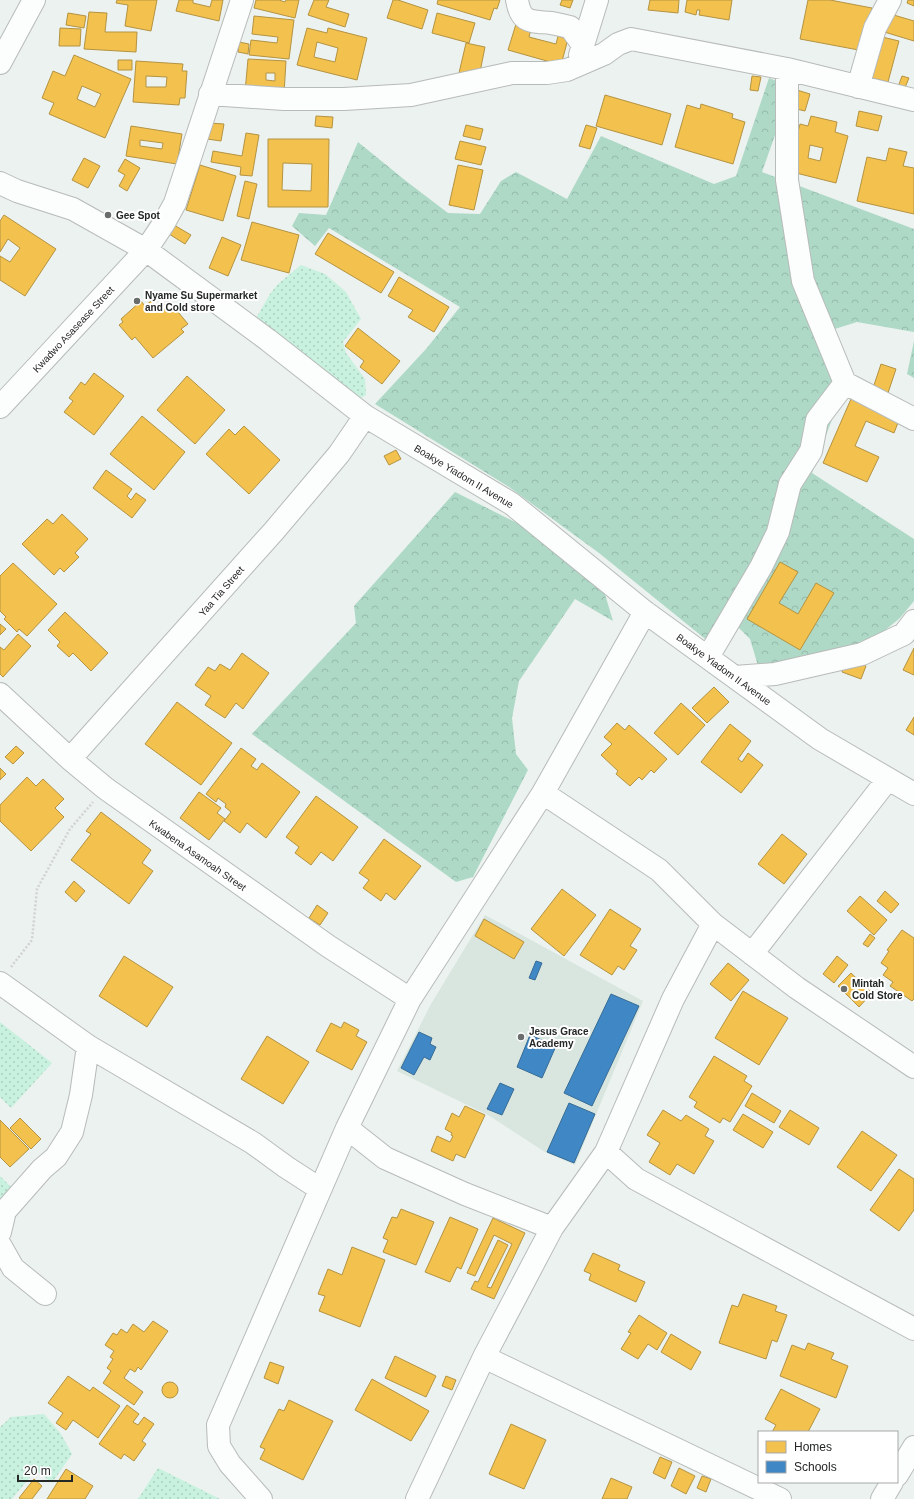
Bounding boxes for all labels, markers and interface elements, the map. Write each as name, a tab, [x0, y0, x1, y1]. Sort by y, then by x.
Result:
marker: Gee Spot	[103, 210, 113, 220]
place label: Gee Spot	[116, 210, 161, 221]
street label: Kwadwo Asasease Street	[31, 284, 116, 375]
place label: Nyame Su Supermarket and Cold store	[145, 290, 258, 313]
marker: Nyame Su Supermarket and Cold store	[132, 296, 142, 306]
street label: Boakye Yiadom II Avenue	[412, 442, 516, 511]
street label: Yaa Tia Street	[197, 564, 246, 619]
street label: Boakye Yiadom II Avenue	[674, 632, 773, 708]
street label: Kwabena Asamoah Street	[147, 818, 248, 893]
place label: Mintah Cold Store	[852, 978, 903, 1001]
marker: Mintah Cold Store	[839, 984, 849, 994]
place label: Jesus Grace Academy	[529, 1026, 589, 1049]
marker: Jesus Grace Academy	[516, 1032, 526, 1042]
legend	[758, 1431, 898, 1483]
text: Homes	[794, 1440, 832, 1454]
scale bar	[18, 1457, 72, 1483]
text: Schools	[794, 1460, 837, 1474]
text: 20 m	[24, 1464, 51, 1478]

